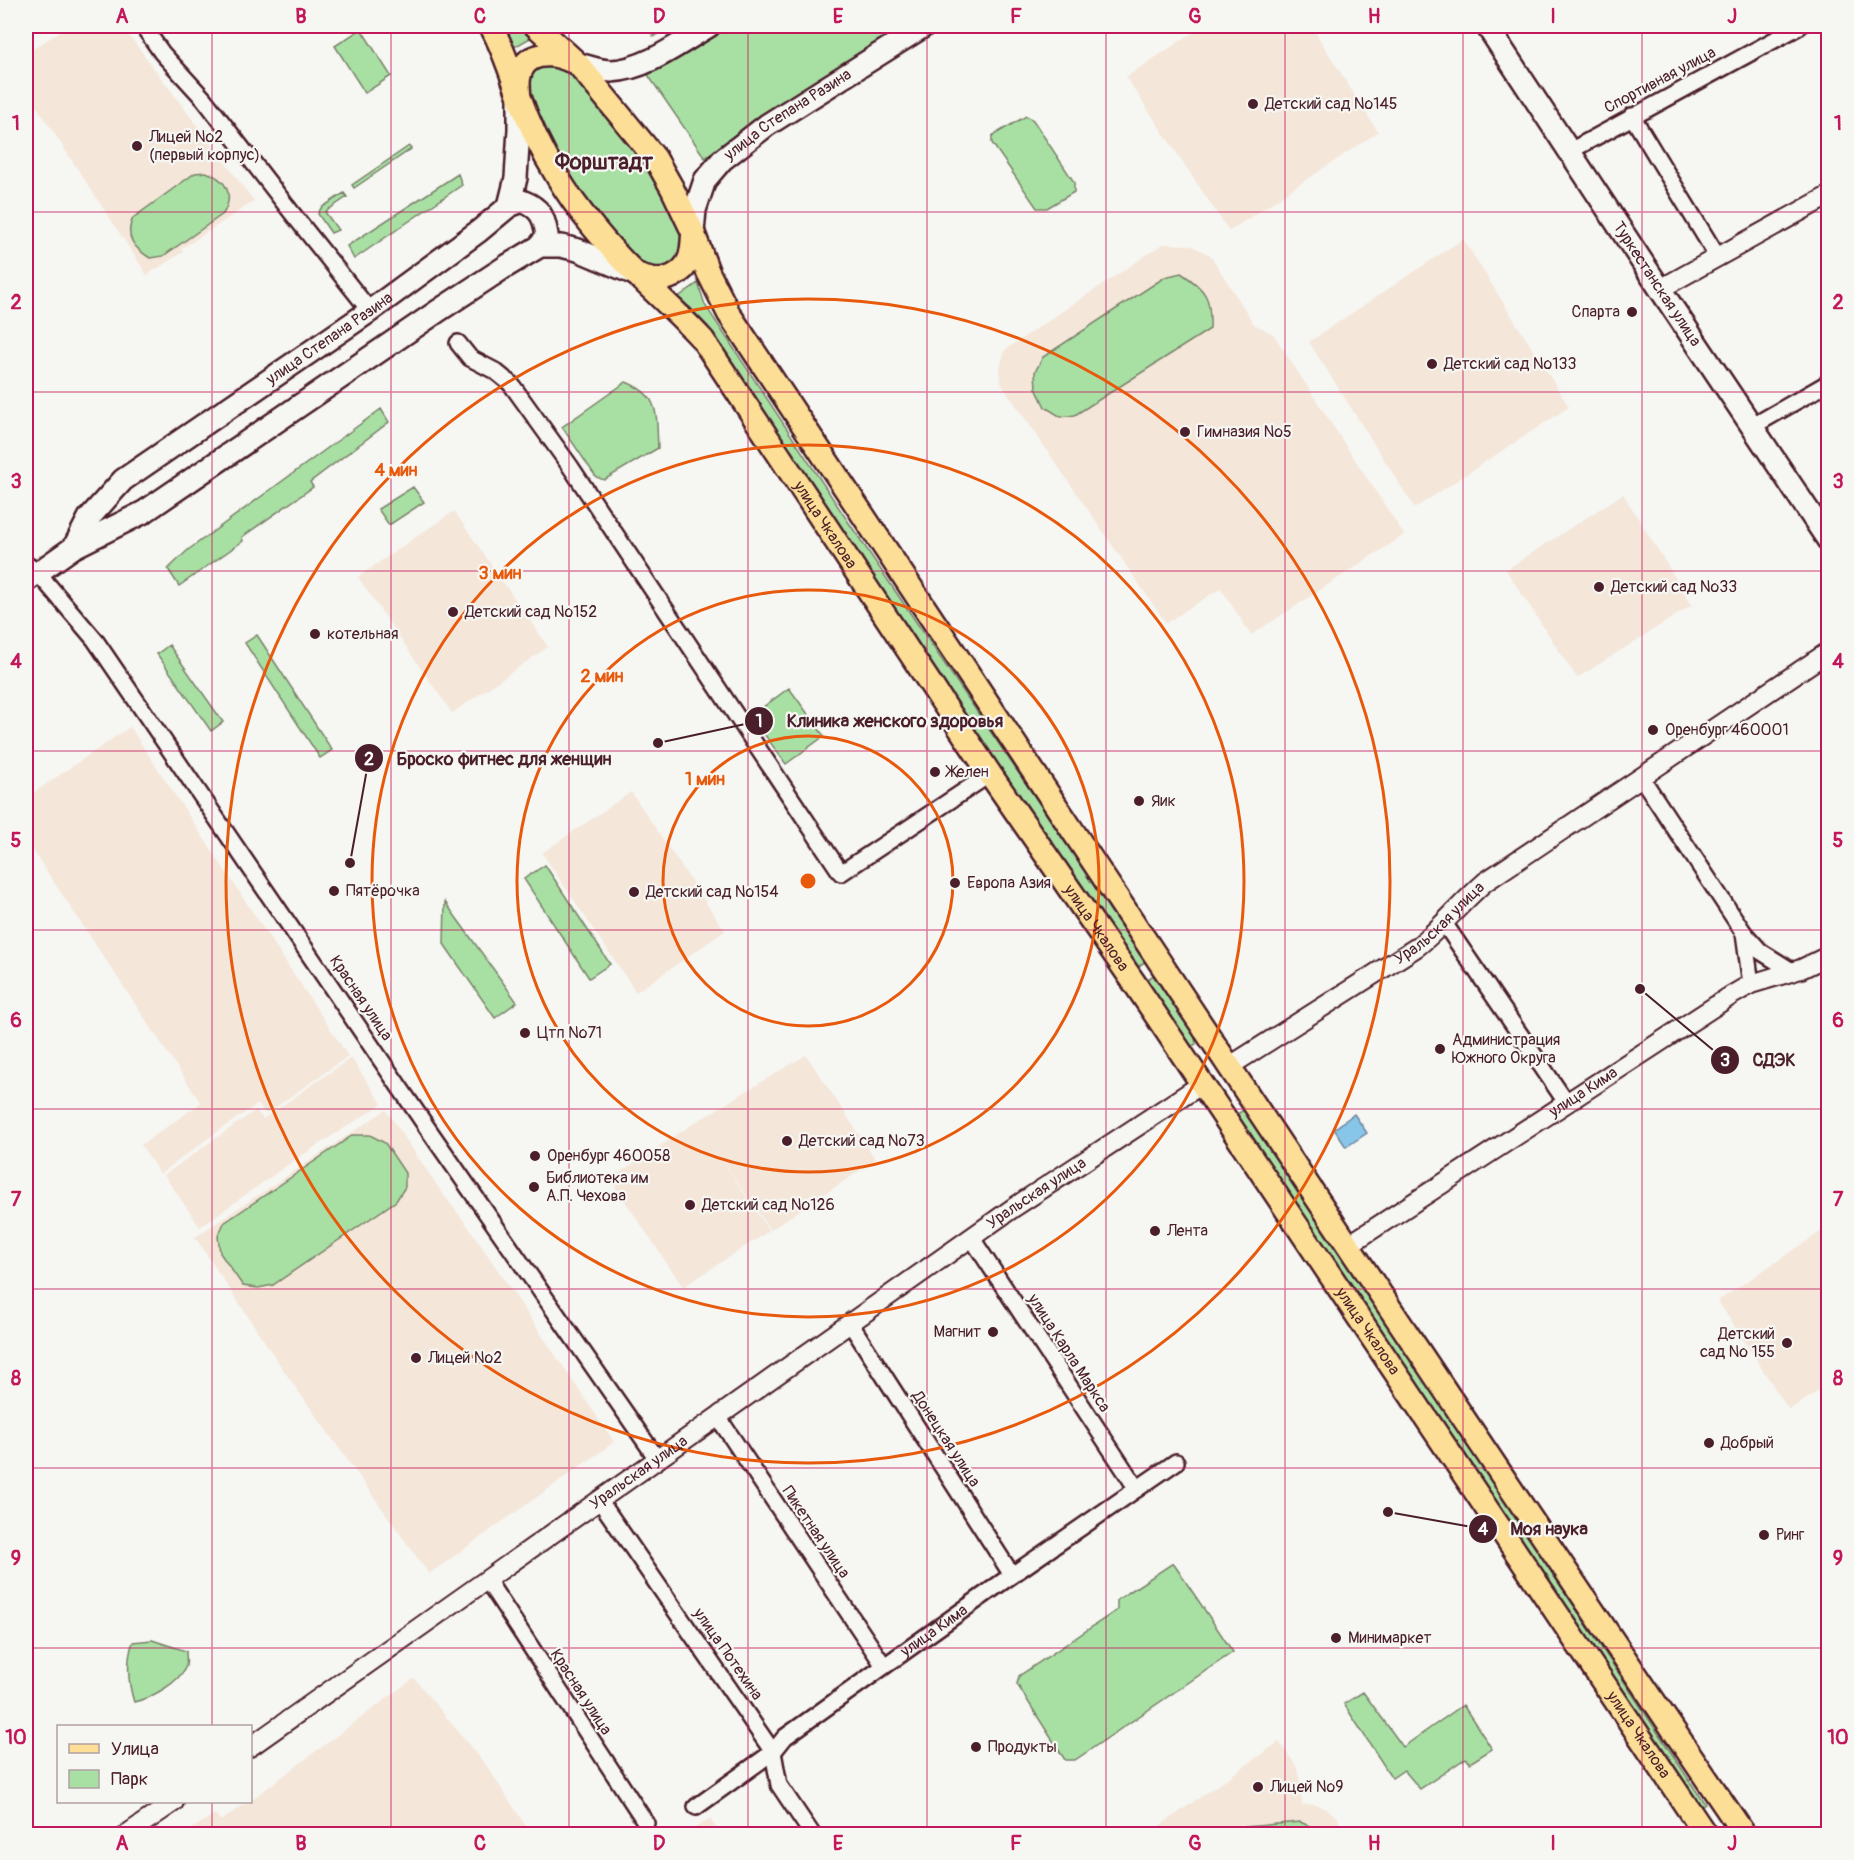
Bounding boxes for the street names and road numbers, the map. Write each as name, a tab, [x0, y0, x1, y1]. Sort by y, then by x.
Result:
street label: Спортивная улица	[1601, 42, 1719, 118]
street label: улица Степана Разина	[719, 64, 855, 165]
street label: Туркестанская улица	[1608, 218, 1706, 350]
street label: улица Степана Разина	[262, 288, 397, 390]
street label: улица Чкалова	[788, 476, 861, 572]
street label: Уральская улица	[1390, 877, 1489, 969]
street label: улица Чкалова	[1059, 880, 1133, 975]
street label: Красная улица	[325, 952, 397, 1044]
street label: улица Кима	[1544, 1062, 1621, 1122]
street label: Уральская улица	[983, 1153, 1090, 1233]
street label: улица Чкалова	[1331, 1283, 1404, 1379]
street label: улица Карла Маркса	[1023, 1289, 1115, 1416]
street label: Донецкая улица	[907, 1386, 985, 1491]
street label: Уральская улица	[586, 1431, 692, 1514]
street label: Пикетная улица	[778, 1482, 854, 1582]
street label: улица Кима	[896, 1600, 972, 1662]
street label: улица Потехина	[688, 1603, 767, 1704]
street label: Красная улица	[546, 1645, 616, 1739]
street label: улица Чкалова	[1601, 1686, 1675, 1782]

